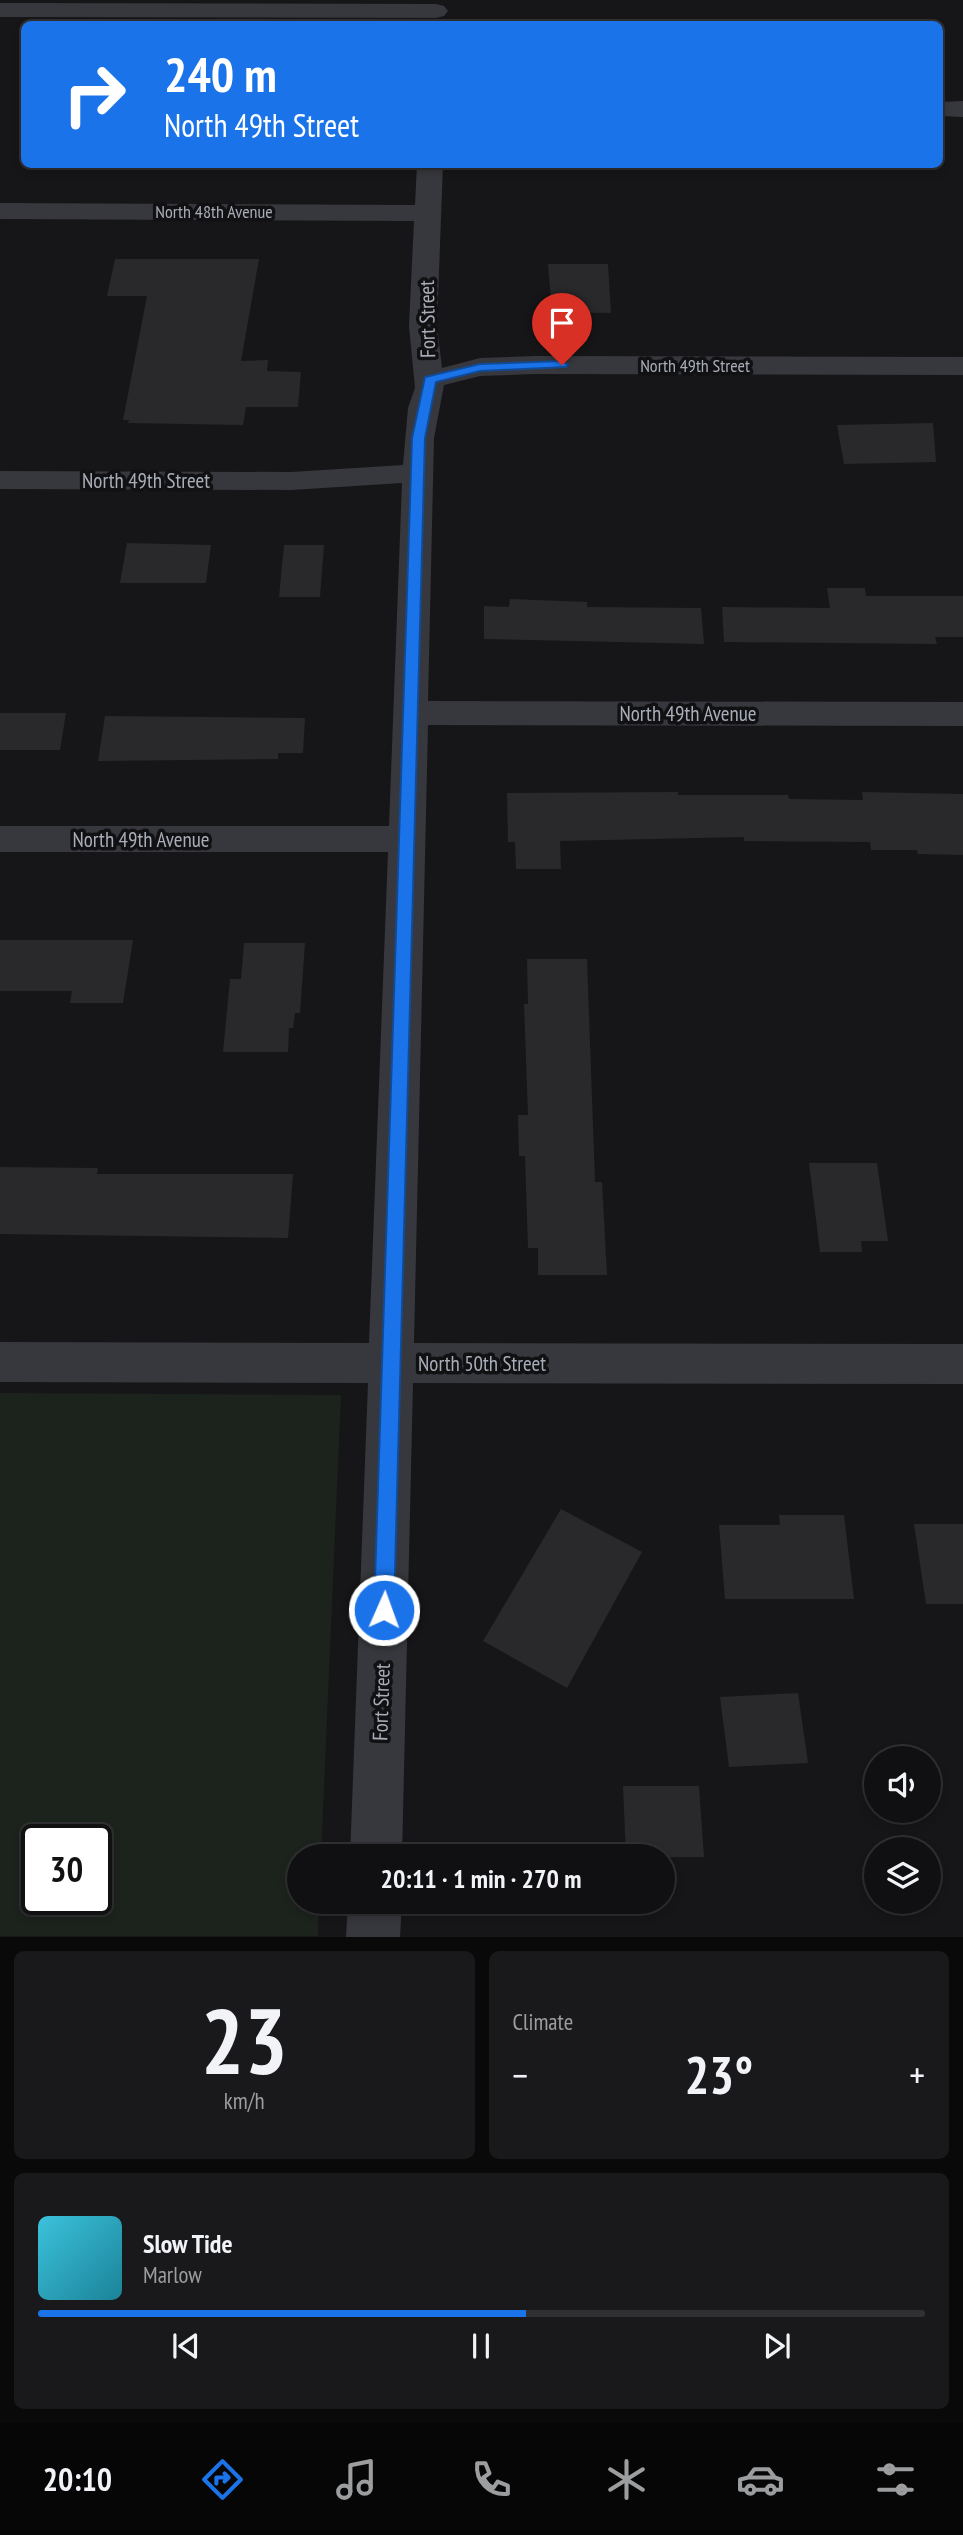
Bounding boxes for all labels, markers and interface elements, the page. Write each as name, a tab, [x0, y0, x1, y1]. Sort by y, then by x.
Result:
text: 240 m	[164, 42, 277, 106]
icon: right	[49, 49, 140, 140]
text: North 49th Street	[164, 104, 359, 146]
street label: North 48th Avenue	[155, 200, 273, 223]
street label: Fort Street	[413, 280, 441, 358]
pin	[532, 293, 592, 365]
icon: arrive	[543, 304, 581, 342]
street label: North 49th Street	[640, 354, 750, 377]
street label: North 49th Street	[82, 467, 210, 494]
street label: North 49th Avenue	[619, 700, 757, 727]
street label: North 49th Avenue	[72, 826, 210, 853]
street label: North 50th Street	[418, 1350, 546, 1377]
position arrow	[347, 1573, 421, 1647]
street label: Fort Street	[366, 1662, 396, 1741]
map controls	[864, 1746, 941, 1914]
button: sound	[864, 1746, 941, 1823]
speed limit sign: 30	[21, 1824, 112, 1915]
button: layers	[864, 1837, 941, 1914]
text: 20:11 · 1 min · 270 m	[381, 1862, 581, 1895]
text: 23	[201, 1981, 288, 2099]
text: Climate	[513, 2007, 573, 2036]
text: 23°	[684, 2041, 753, 2108]
text: −	[513, 2050, 528, 2099]
text: +	[909, 2050, 925, 2099]
text: km/h	[224, 2086, 265, 2115]
text: Slow Tide	[143, 2227, 233, 2260]
text: Marlow	[143, 2260, 202, 2289]
icon: previous	[167, 2327, 205, 2365]
icon: pause	[462, 2327, 500, 2365]
icon: next	[758, 2327, 796, 2365]
icon: directions	[198, 2455, 247, 2504]
icon: music	[332, 2455, 381, 2504]
icon: phone	[467, 2455, 516, 2504]
icon: climate	[602, 2455, 651, 2504]
icon: car	[736, 2455, 785, 2504]
icon: filters	[871, 2455, 920, 2504]
text: 20:10	[43, 2458, 112, 2500]

